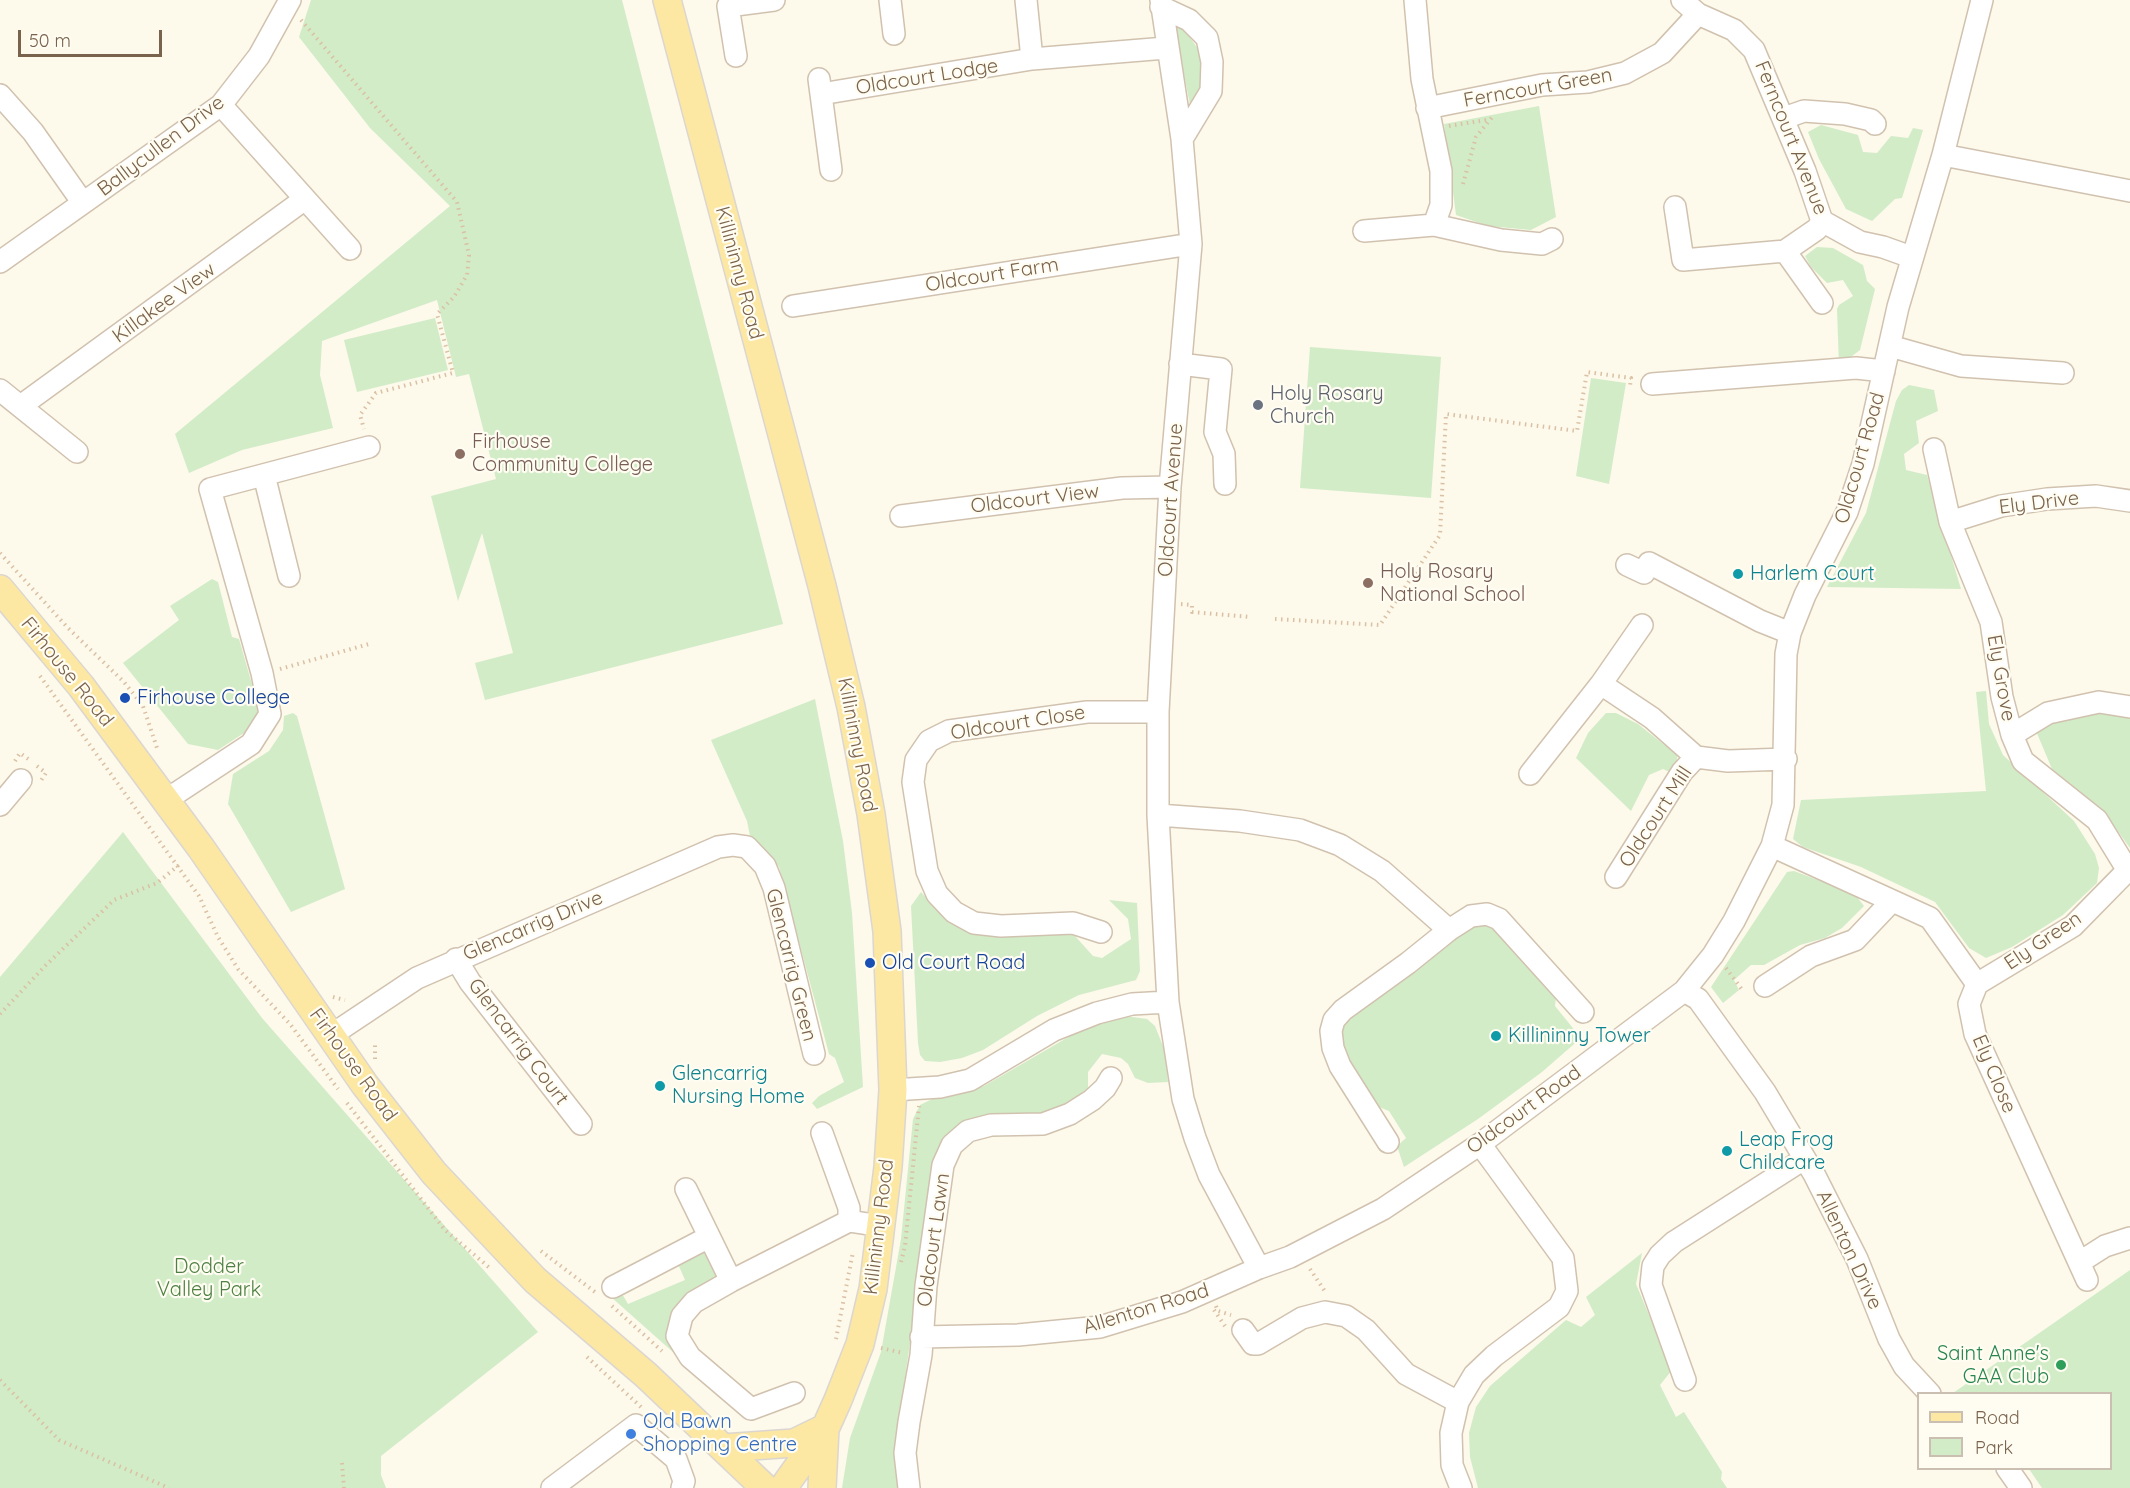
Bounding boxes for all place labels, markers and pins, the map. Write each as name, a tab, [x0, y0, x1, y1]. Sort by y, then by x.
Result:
place label: Holy Rosary Church	[1270, 382, 1384, 429]
marker: Holy Rosary Church	[1251, 398, 1265, 412]
place label: Firhouse Community College	[472, 430, 653, 477]
marker: Firhouse Community College	[453, 447, 467, 461]
place label: Holy Rosary National School	[1380, 560, 1525, 607]
place label: Harlem Court	[1750, 562, 1875, 586]
marker: Harlem Court	[1731, 567, 1745, 581]
marker: Holy Rosary National School	[1361, 576, 1375, 590]
place label: Firhouse College	[137, 686, 290, 710]
marker: Firhouse College	[118, 691, 132, 705]
place label: Old Court Road	[882, 951, 1025, 975]
marker: Old Court Road	[863, 956, 877, 970]
place label: Killininny Tower	[1508, 1024, 1651, 1048]
marker: Killininny Tower	[1489, 1029, 1503, 1043]
place label: Glencarrig Nursing Home	[672, 1062, 805, 1109]
marker: Glencarrig Nursing Home	[653, 1079, 667, 1093]
place label: Leap Frog Childcare	[1739, 1128, 1834, 1175]
marker: Leap Frog Childcare	[1720, 1144, 1734, 1158]
place label: Saint Anne's GAA Club	[1937, 1342, 2049, 1389]
marker: Saint Anne's GAA Club	[2054, 1358, 2068, 1372]
place label: Old Bawn Shopping Centre	[643, 1410, 797, 1457]
marker: Old Bawn Shopping Centre	[624, 1427, 638, 1441]

